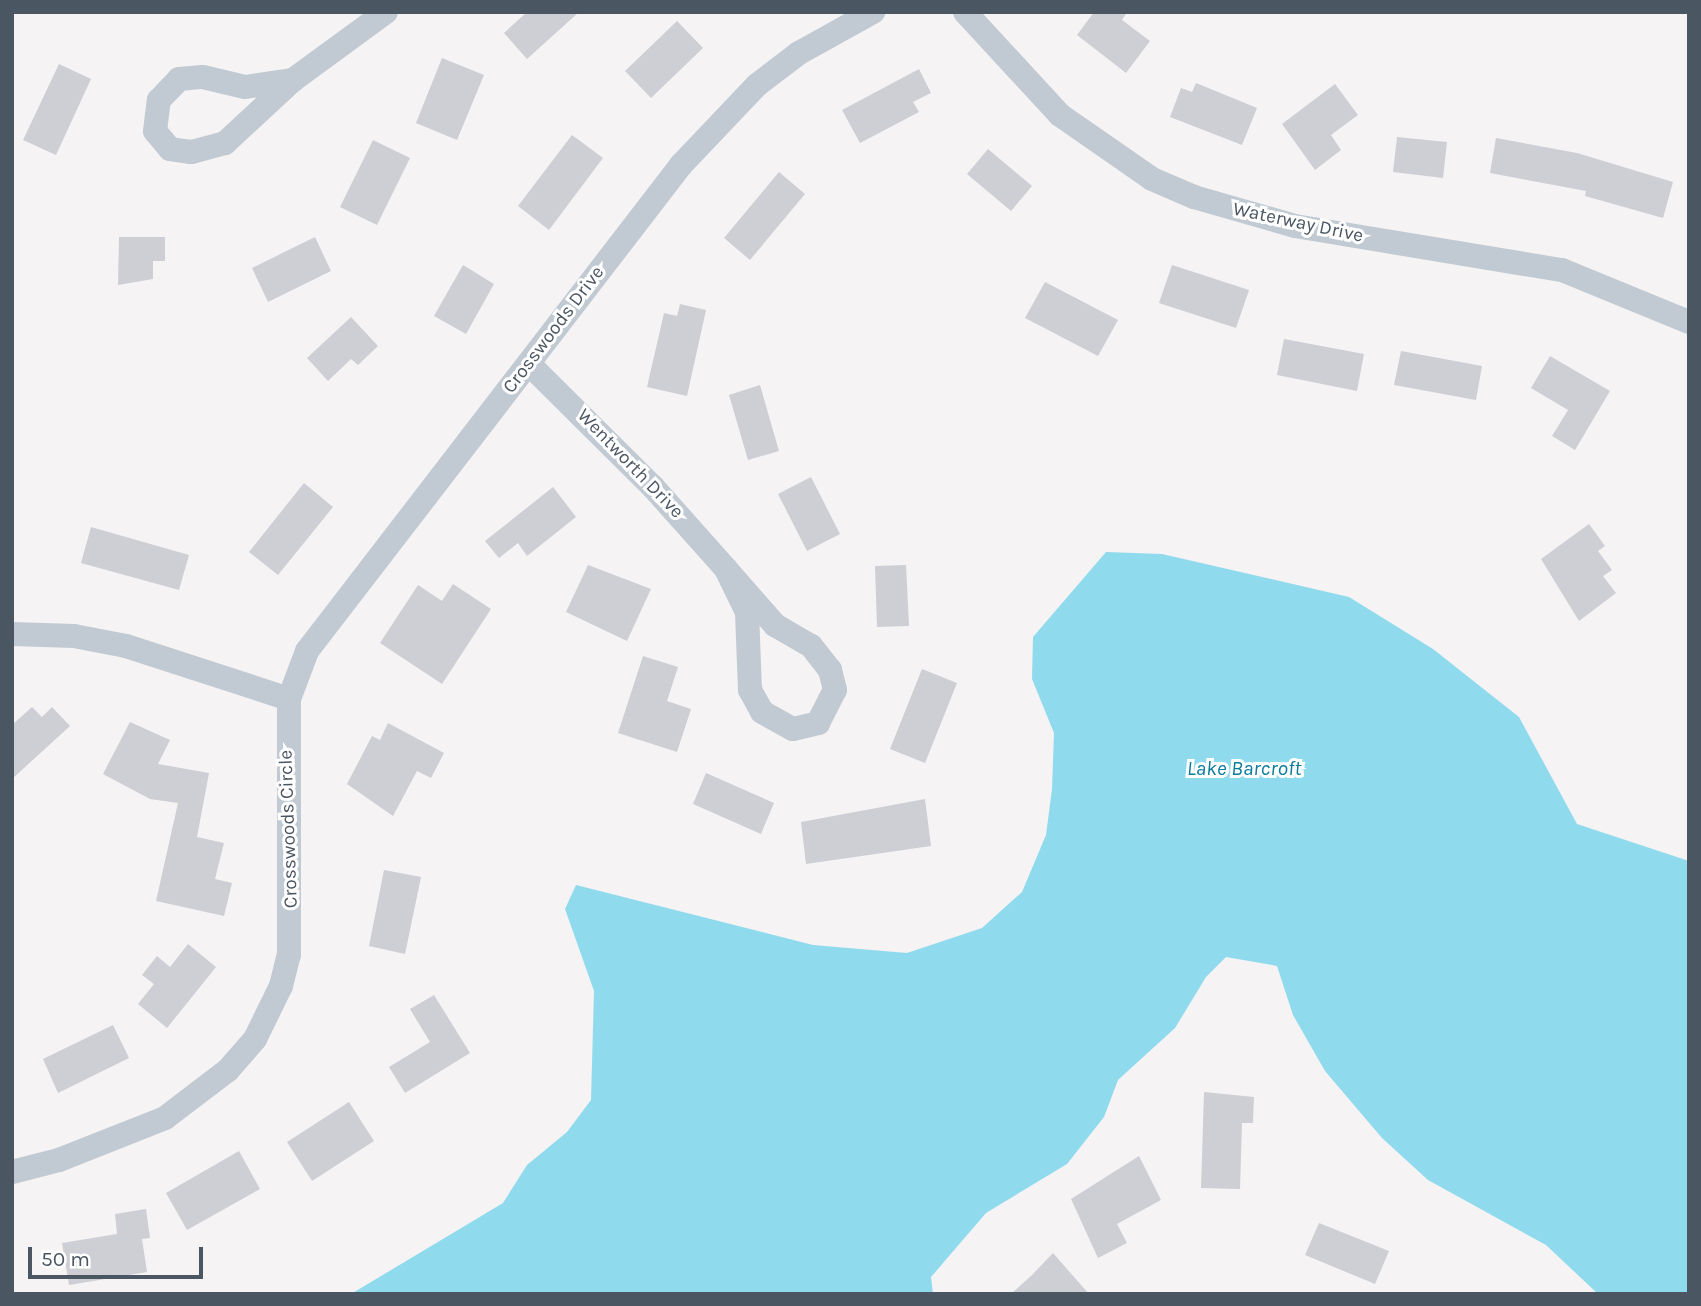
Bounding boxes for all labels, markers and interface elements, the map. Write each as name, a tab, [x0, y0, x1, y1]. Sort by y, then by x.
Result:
street label: Waterway Drive	[1231, 198, 1365, 248]
street label: Crosswoods Drive	[499, 262, 609, 398]
street label: Wentworth Drive	[572, 405, 688, 523]
street label: Crosswoods Circle	[275, 750, 303, 908]
water label: Lake Barcroft	[1187, 755, 1301, 781]
scale bar	[32, 1232, 206, 1276]
text: 50 m	[41, 1247, 90, 1271]

